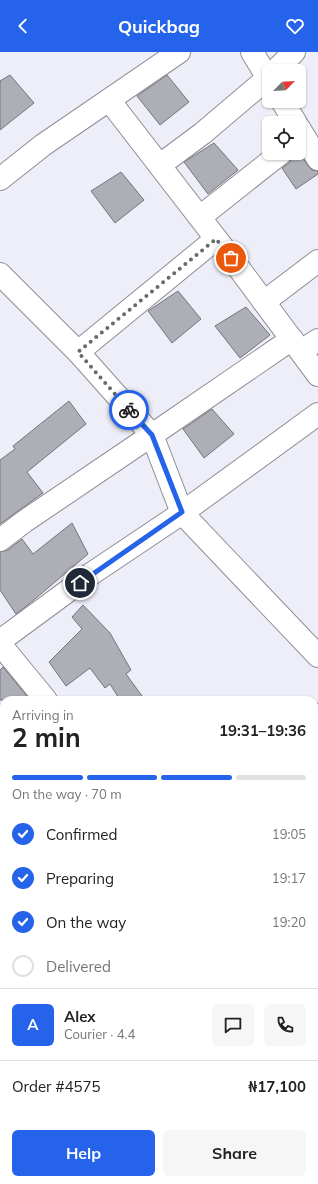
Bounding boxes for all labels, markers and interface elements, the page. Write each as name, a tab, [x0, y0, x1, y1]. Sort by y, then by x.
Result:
icon: back	[12, 15, 34, 37]
text: Quickbag	[118, 15, 200, 38]
icon: heart	[284, 15, 306, 37]
north arrow	[262, 64, 306, 108]
map controls	[262, 64, 306, 160]
button: locate	[262, 116, 306, 160]
pin	[214, 241, 248, 275]
icon: bag	[220, 247, 242, 269]
courier	[109, 390, 149, 430]
icon: bike	[118, 399, 140, 421]
pin	[63, 566, 97, 600]
icon: home	[69, 572, 91, 594]
text: Arriving in	[12, 707, 74, 723]
text: 2 min	[12, 721, 81, 754]
text: 19:31–19:36	[219, 721, 306, 740]
text: On the way · 70 m	[12, 786, 122, 802]
icon: check	[12, 823, 34, 845]
text: Confirmed	[46, 825, 117, 844]
text: 19:05	[272, 826, 306, 842]
icon: check	[12, 867, 34, 889]
text: Preparing	[46, 869, 114, 888]
text: 19:17	[272, 870, 306, 886]
icon: check	[12, 911, 34, 933]
text: On the way	[46, 913, 126, 932]
text: 19:20	[272, 914, 306, 930]
text: Delivered	[46, 957, 111, 976]
button: chat	[212, 1004, 254, 1046]
button: phone	[264, 1004, 306, 1046]
text: Alex	[64, 1007, 96, 1026]
text: A	[27, 1015, 39, 1034]
text: Courier · 4.4	[64, 1026, 135, 1042]
text: Order #4575	[12, 1077, 100, 1096]
text: ₦17,100	[248, 1077, 306, 1096]
button: Help	[12, 1130, 155, 1176]
button: Share	[163, 1130, 306, 1176]

